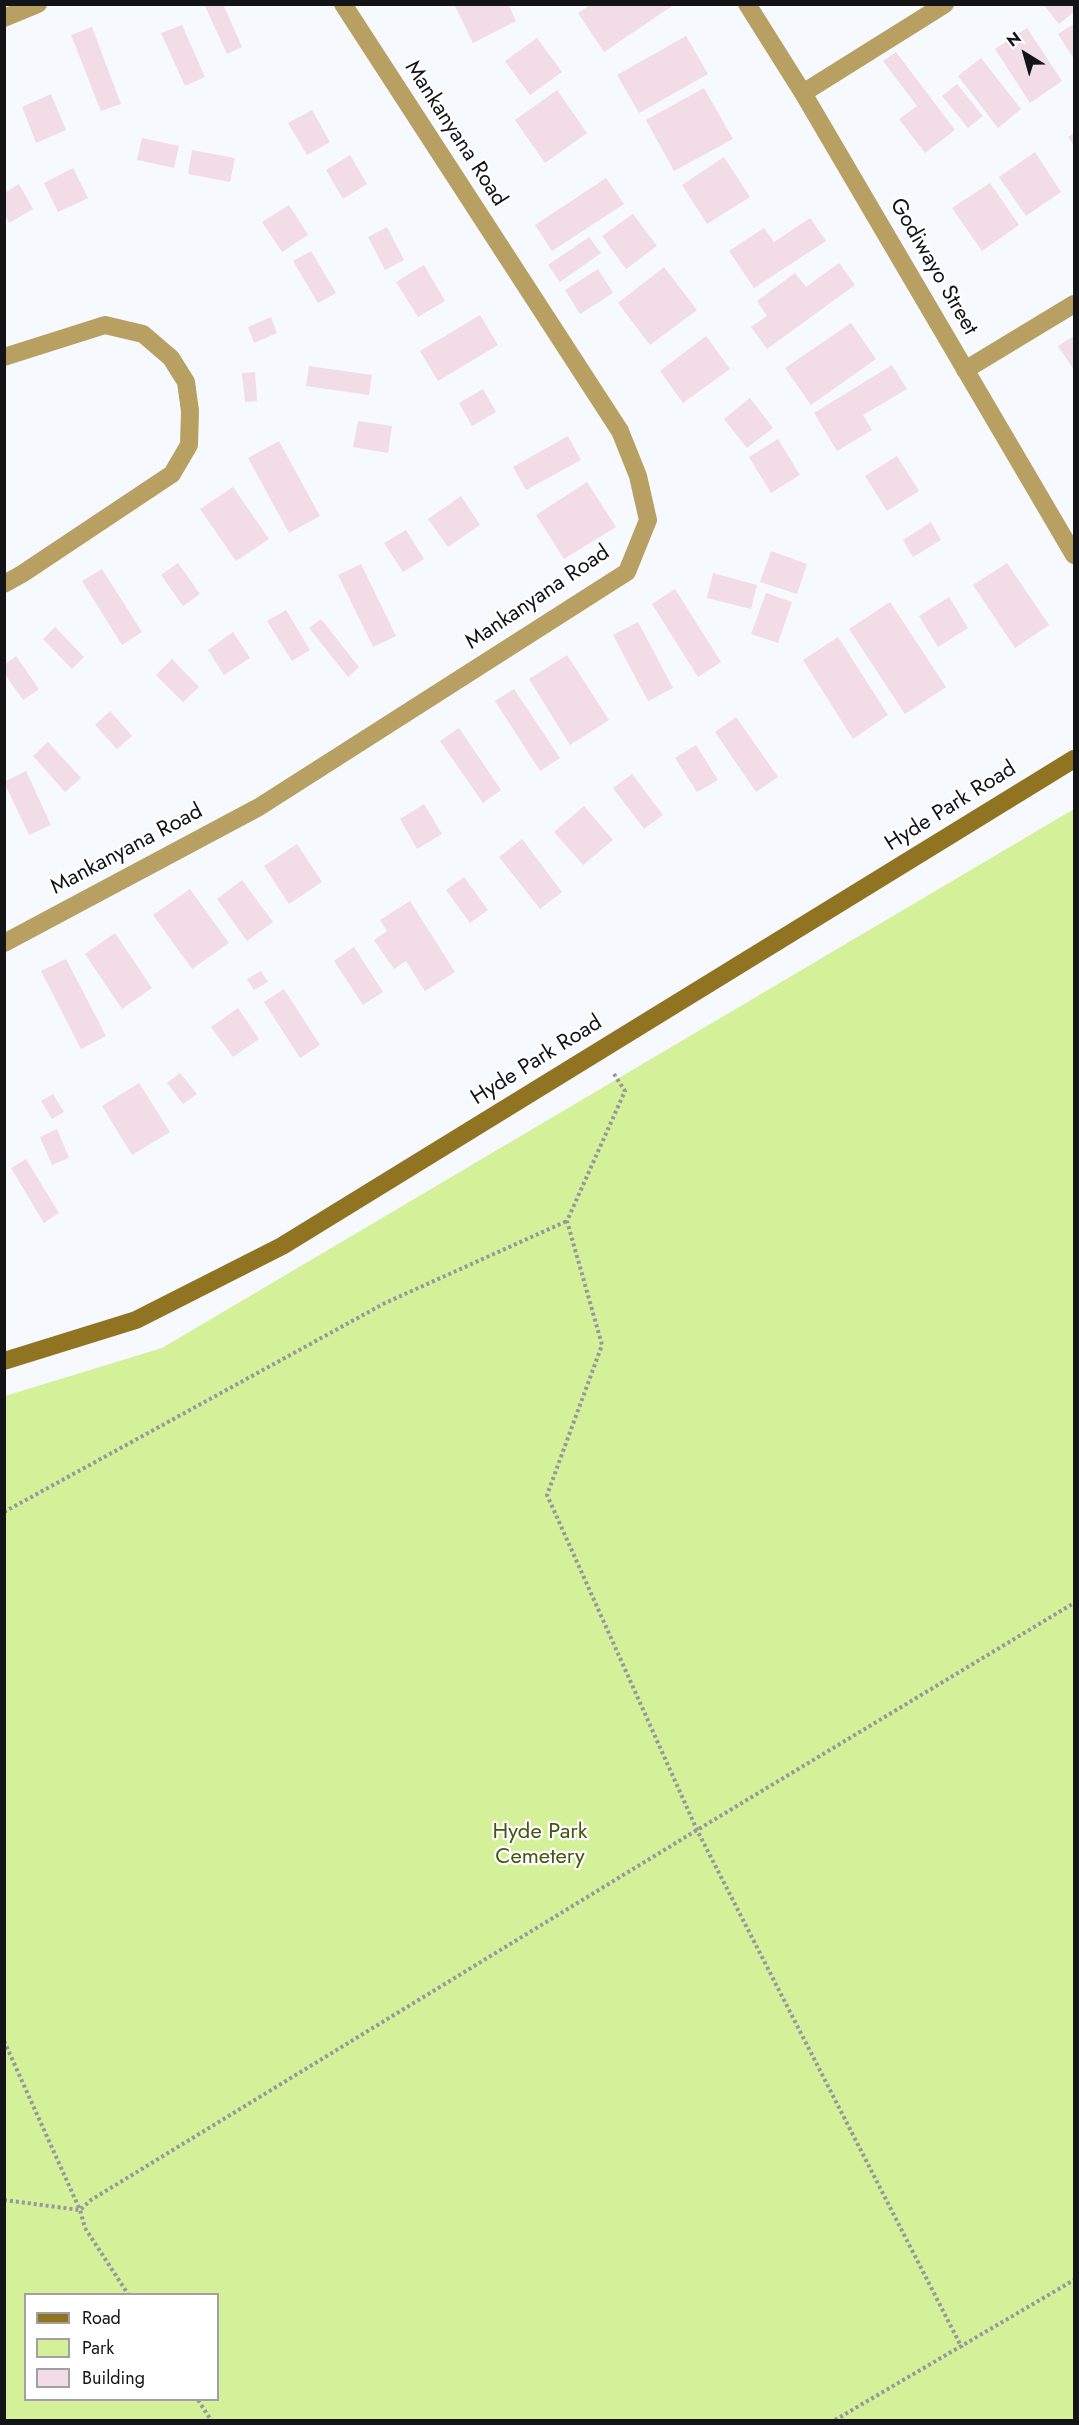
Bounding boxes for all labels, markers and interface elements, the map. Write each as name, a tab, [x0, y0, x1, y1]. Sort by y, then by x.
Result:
north arrow	[995, 24, 1055, 84]
text: N	[1002, 26, 1026, 52]
street label: Mankanyana Road	[398, 56, 512, 212]
street label: Godiwayo Street	[883, 194, 983, 340]
street label: Mankanyana Road	[461, 540, 615, 656]
street label: Hyde Park Road	[881, 756, 1021, 858]
street label: Mankanyana Road	[47, 799, 207, 901]
street label: Hyde Park Road	[467, 1010, 607, 1112]
park label: Hyde Park Cemetery	[492, 1820, 588, 1872]
legend	[24, 2293, 219, 2401]
text: Road	[82, 2305, 121, 2331]
text: Park	[82, 2335, 114, 2361]
text: Building	[82, 2365, 145, 2391]

